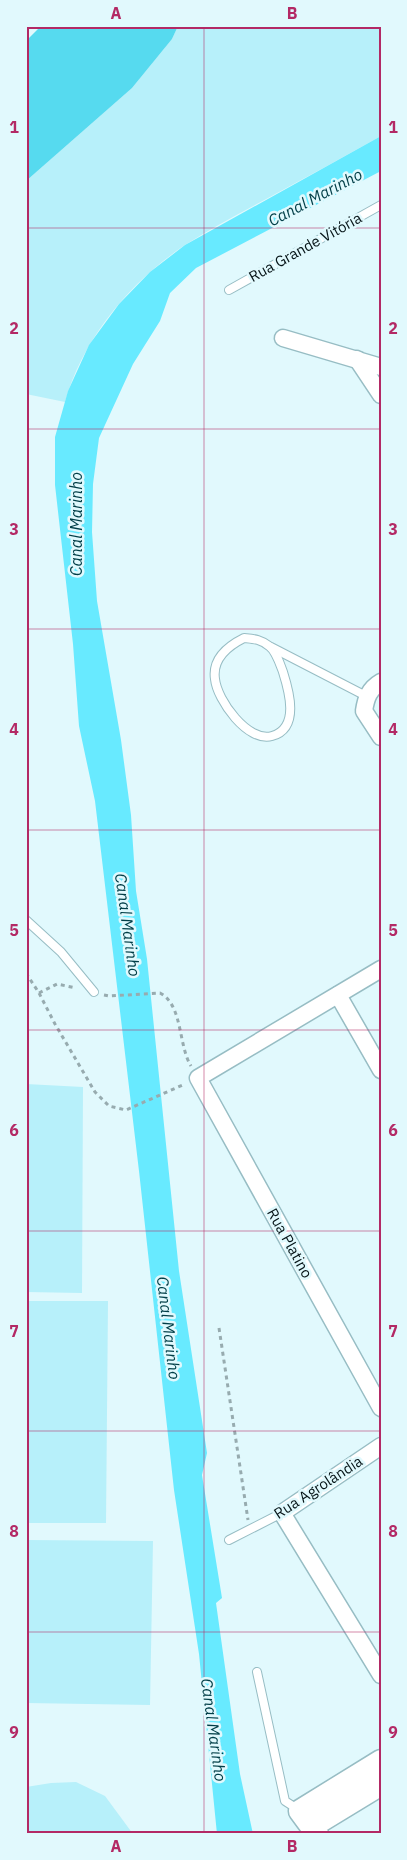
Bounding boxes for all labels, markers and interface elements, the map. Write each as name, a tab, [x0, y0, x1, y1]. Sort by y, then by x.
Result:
text: A	[111, 3, 122, 23]
text: B	[287, 3, 298, 23]
text: 1	[9, 117, 19, 137]
text: 1	[388, 117, 398, 137]
water label: Canal Marinho	[264, 164, 366, 230]
street label: Rua Grande Vitória	[245, 208, 365, 286]
text: 2	[9, 318, 19, 338]
text: 2	[388, 318, 398, 338]
water label: Canal Marinho	[66, 472, 86, 576]
text: 3	[9, 519, 19, 539]
text: 3	[388, 519, 398, 539]
text: 4	[9, 719, 19, 739]
text: 4	[388, 719, 398, 739]
water label: Canal Marinho	[111, 872, 145, 978]
text: 5	[9, 920, 19, 940]
text: 5	[388, 920, 398, 940]
text: 6	[9, 1120, 19, 1140]
text: 6	[388, 1120, 398, 1140]
street label: Rua Platino	[263, 1205, 317, 1281]
water label: Canal Marinho	[153, 1275, 185, 1381]
text: 7	[9, 1321, 19, 1341]
text: 7	[388, 1321, 398, 1341]
street label: Rua Agrolândia	[270, 1451, 366, 1523]
text: 8	[9, 1521, 19, 1541]
text: 8	[388, 1521, 398, 1541]
water label: Canal Marinho	[197, 1677, 231, 1783]
text: 9	[9, 1722, 19, 1742]
text: 9	[388, 1722, 398, 1742]
text: A	[111, 1836, 122, 1856]
text: B	[287, 1836, 298, 1856]

